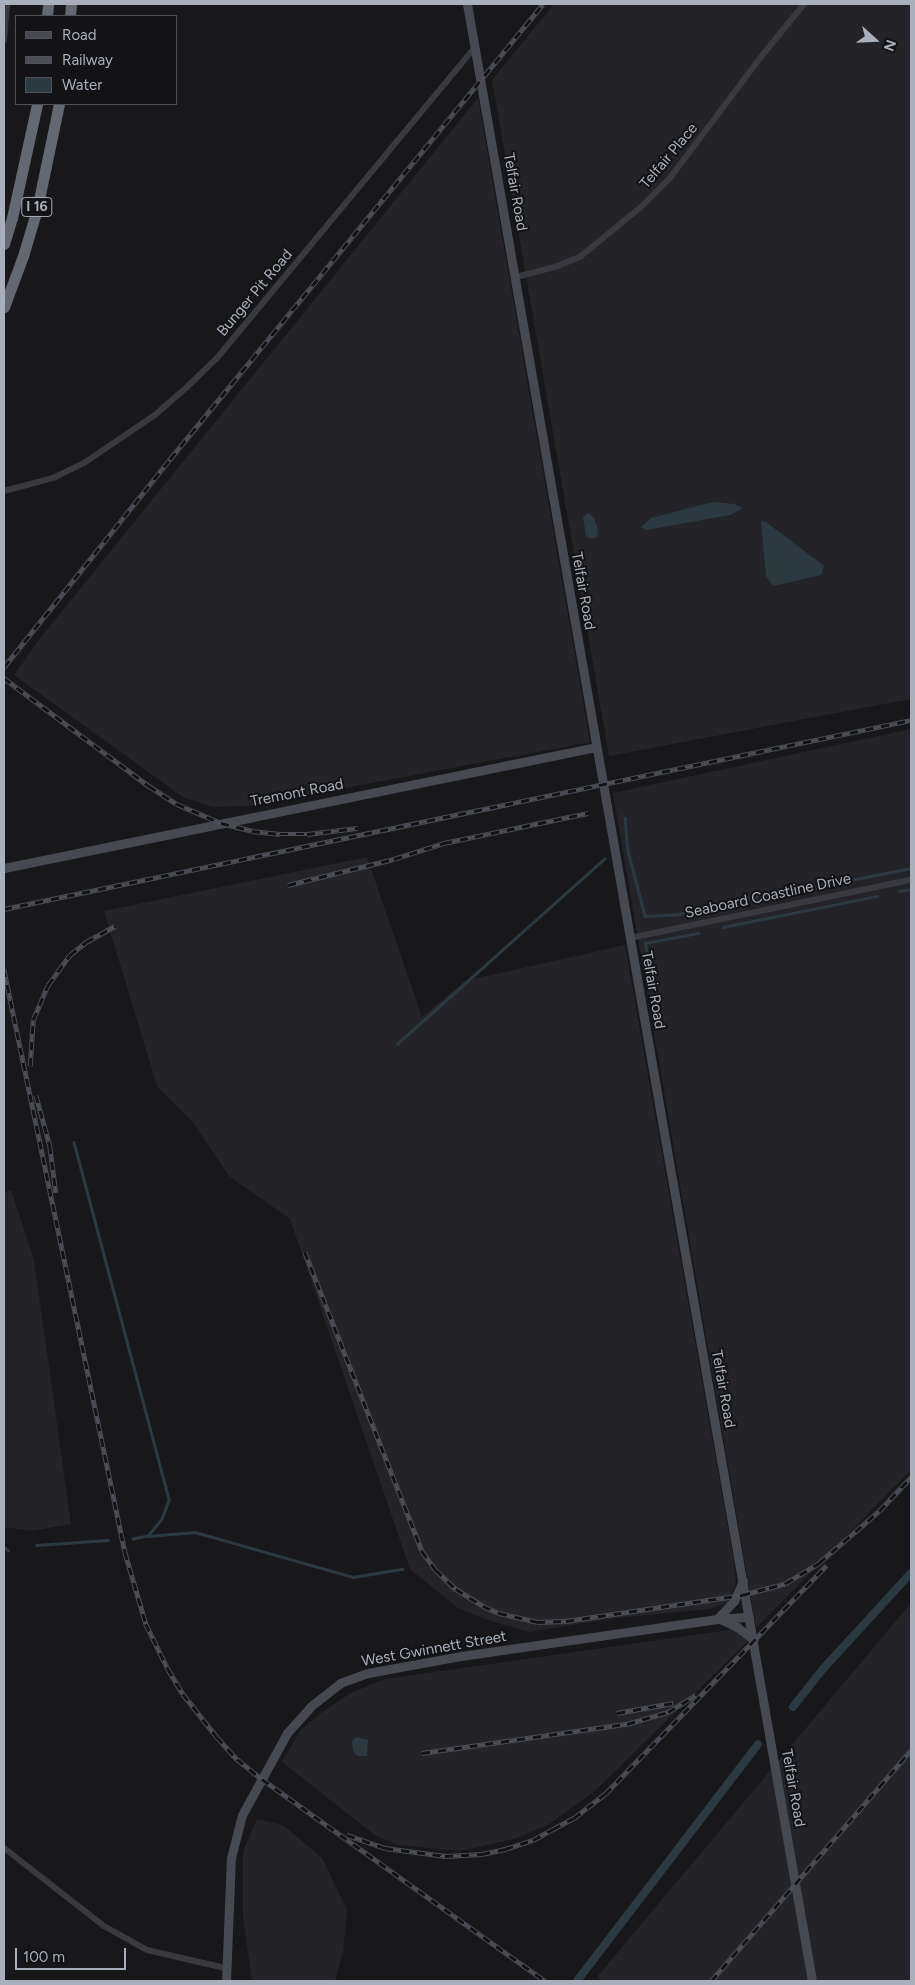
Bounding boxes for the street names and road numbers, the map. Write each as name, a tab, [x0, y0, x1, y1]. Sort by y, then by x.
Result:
street label: Telfair Place	[636, 120, 702, 192]
street label: Telfair Road	[499, 152, 531, 232]
road number: I 16	[21, 196, 53, 218]
street label: Bunger Pit Road	[213, 246, 297, 340]
street label: Telfair Road	[567, 551, 599, 631]
street label: Tremont Road	[249, 775, 345, 811]
street label: Seaboard Coastline Drive	[683, 870, 853, 922]
street label: Telfair Road	[637, 950, 669, 1030]
street label: Telfair Road	[707, 1349, 739, 1429]
street label: West Gwinnett Street	[360, 1627, 508, 1671]
street label: Telfair Road	[777, 1748, 809, 1828]

